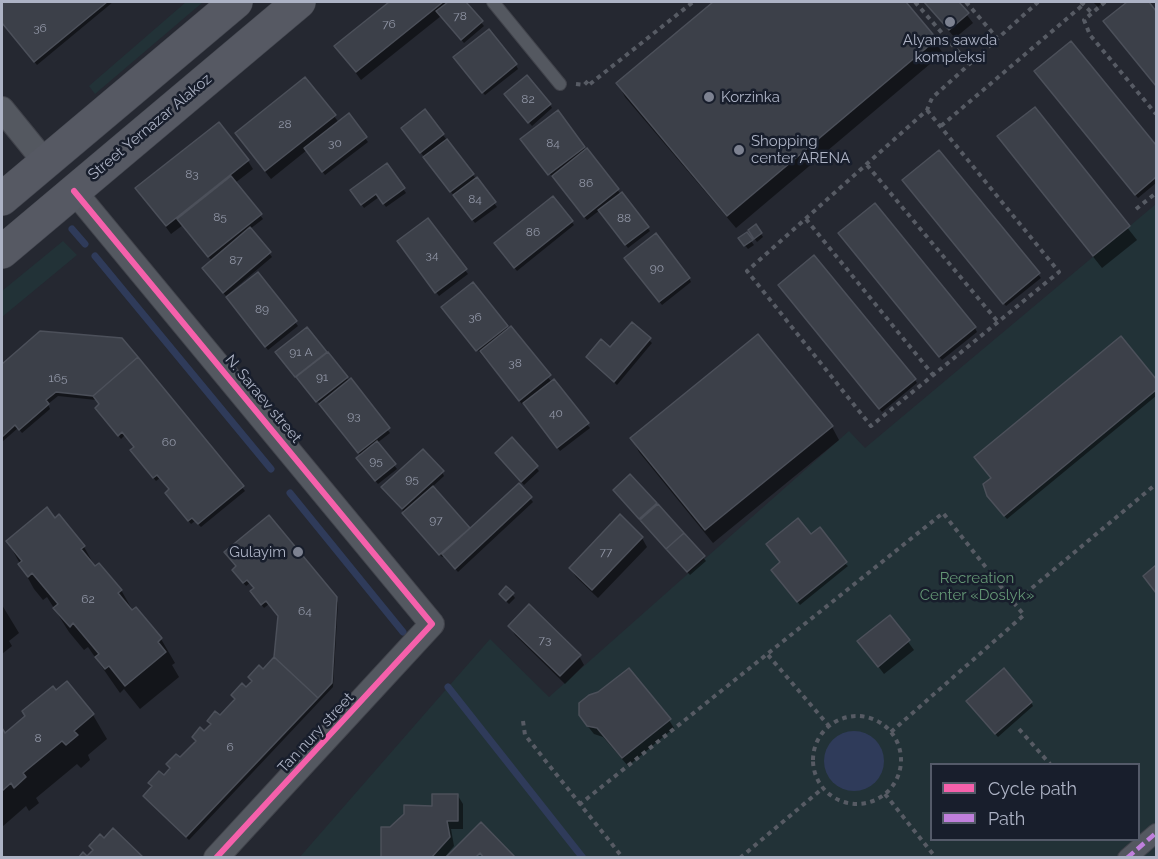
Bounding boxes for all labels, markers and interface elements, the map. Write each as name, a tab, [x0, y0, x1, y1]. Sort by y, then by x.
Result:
house number: 78	[453, 9, 467, 23]
marker: Alyans sawda kompleksi	[943, 15, 957, 29]
house number: 76	[382, 17, 396, 31]
house number: 36	[33, 21, 47, 35]
place label: Alyans sawda kompleksi	[903, 31, 997, 66]
street label: Street Yernazar Alakoz	[85, 70, 215, 184]
place label: Korzinka	[721, 88, 780, 106]
marker: Korzinka	[702, 90, 716, 104]
house number: 82	[521, 92, 535, 106]
house number: 28	[278, 117, 292, 131]
place label: Shopping center ARENA	[751, 132, 850, 167]
house number: 30	[328, 136, 342, 150]
house number: 84	[546, 136, 560, 150]
marker: Shopping center ARENA	[732, 143, 746, 157]
house number: 83	[185, 167, 199, 181]
house number: 86	[579, 176, 593, 190]
house number: 84	[468, 192, 482, 206]
house number: 85	[213, 210, 227, 224]
house number: 88	[617, 211, 631, 225]
house number: 86	[526, 225, 540, 239]
house number: 34	[426, 248, 438, 262]
house number: 87	[229, 253, 243, 267]
house number: 90	[650, 261, 664, 275]
house number: 89	[255, 302, 269, 316]
house number: 36	[468, 310, 482, 324]
house number: 91 А	[289, 345, 313, 359]
street label: N. Saraev street	[221, 351, 305, 447]
house number: 38	[508, 356, 522, 370]
house number: 91	[316, 370, 328, 384]
house number: 165	[49, 371, 67, 385]
house number: 40	[549, 406, 563, 420]
house number: 93	[347, 409, 361, 423]
house number: 60	[162, 435, 176, 449]
house number: 95	[369, 454, 383, 468]
house number: 95	[405, 472, 419, 486]
house number: 97	[429, 513, 443, 527]
place label: Gulayim	[229, 543, 286, 561]
marker: Gulayim	[291, 545, 305, 559]
house number: 77	[600, 545, 612, 559]
park label: Recreation Center «Doslyk»	[920, 569, 1034, 604]
house number: 62	[81, 592, 95, 606]
house number: 64	[298, 604, 312, 618]
house number: 73	[539, 633, 551, 647]
street label: Tan nury street	[274, 689, 358, 777]
house number: 8	[34, 731, 42, 745]
house number: 6	[226, 740, 234, 754]
legend	[930, 763, 1140, 841]
text: Cycle path	[988, 778, 1077, 799]
text: Path	[988, 808, 1025, 829]

